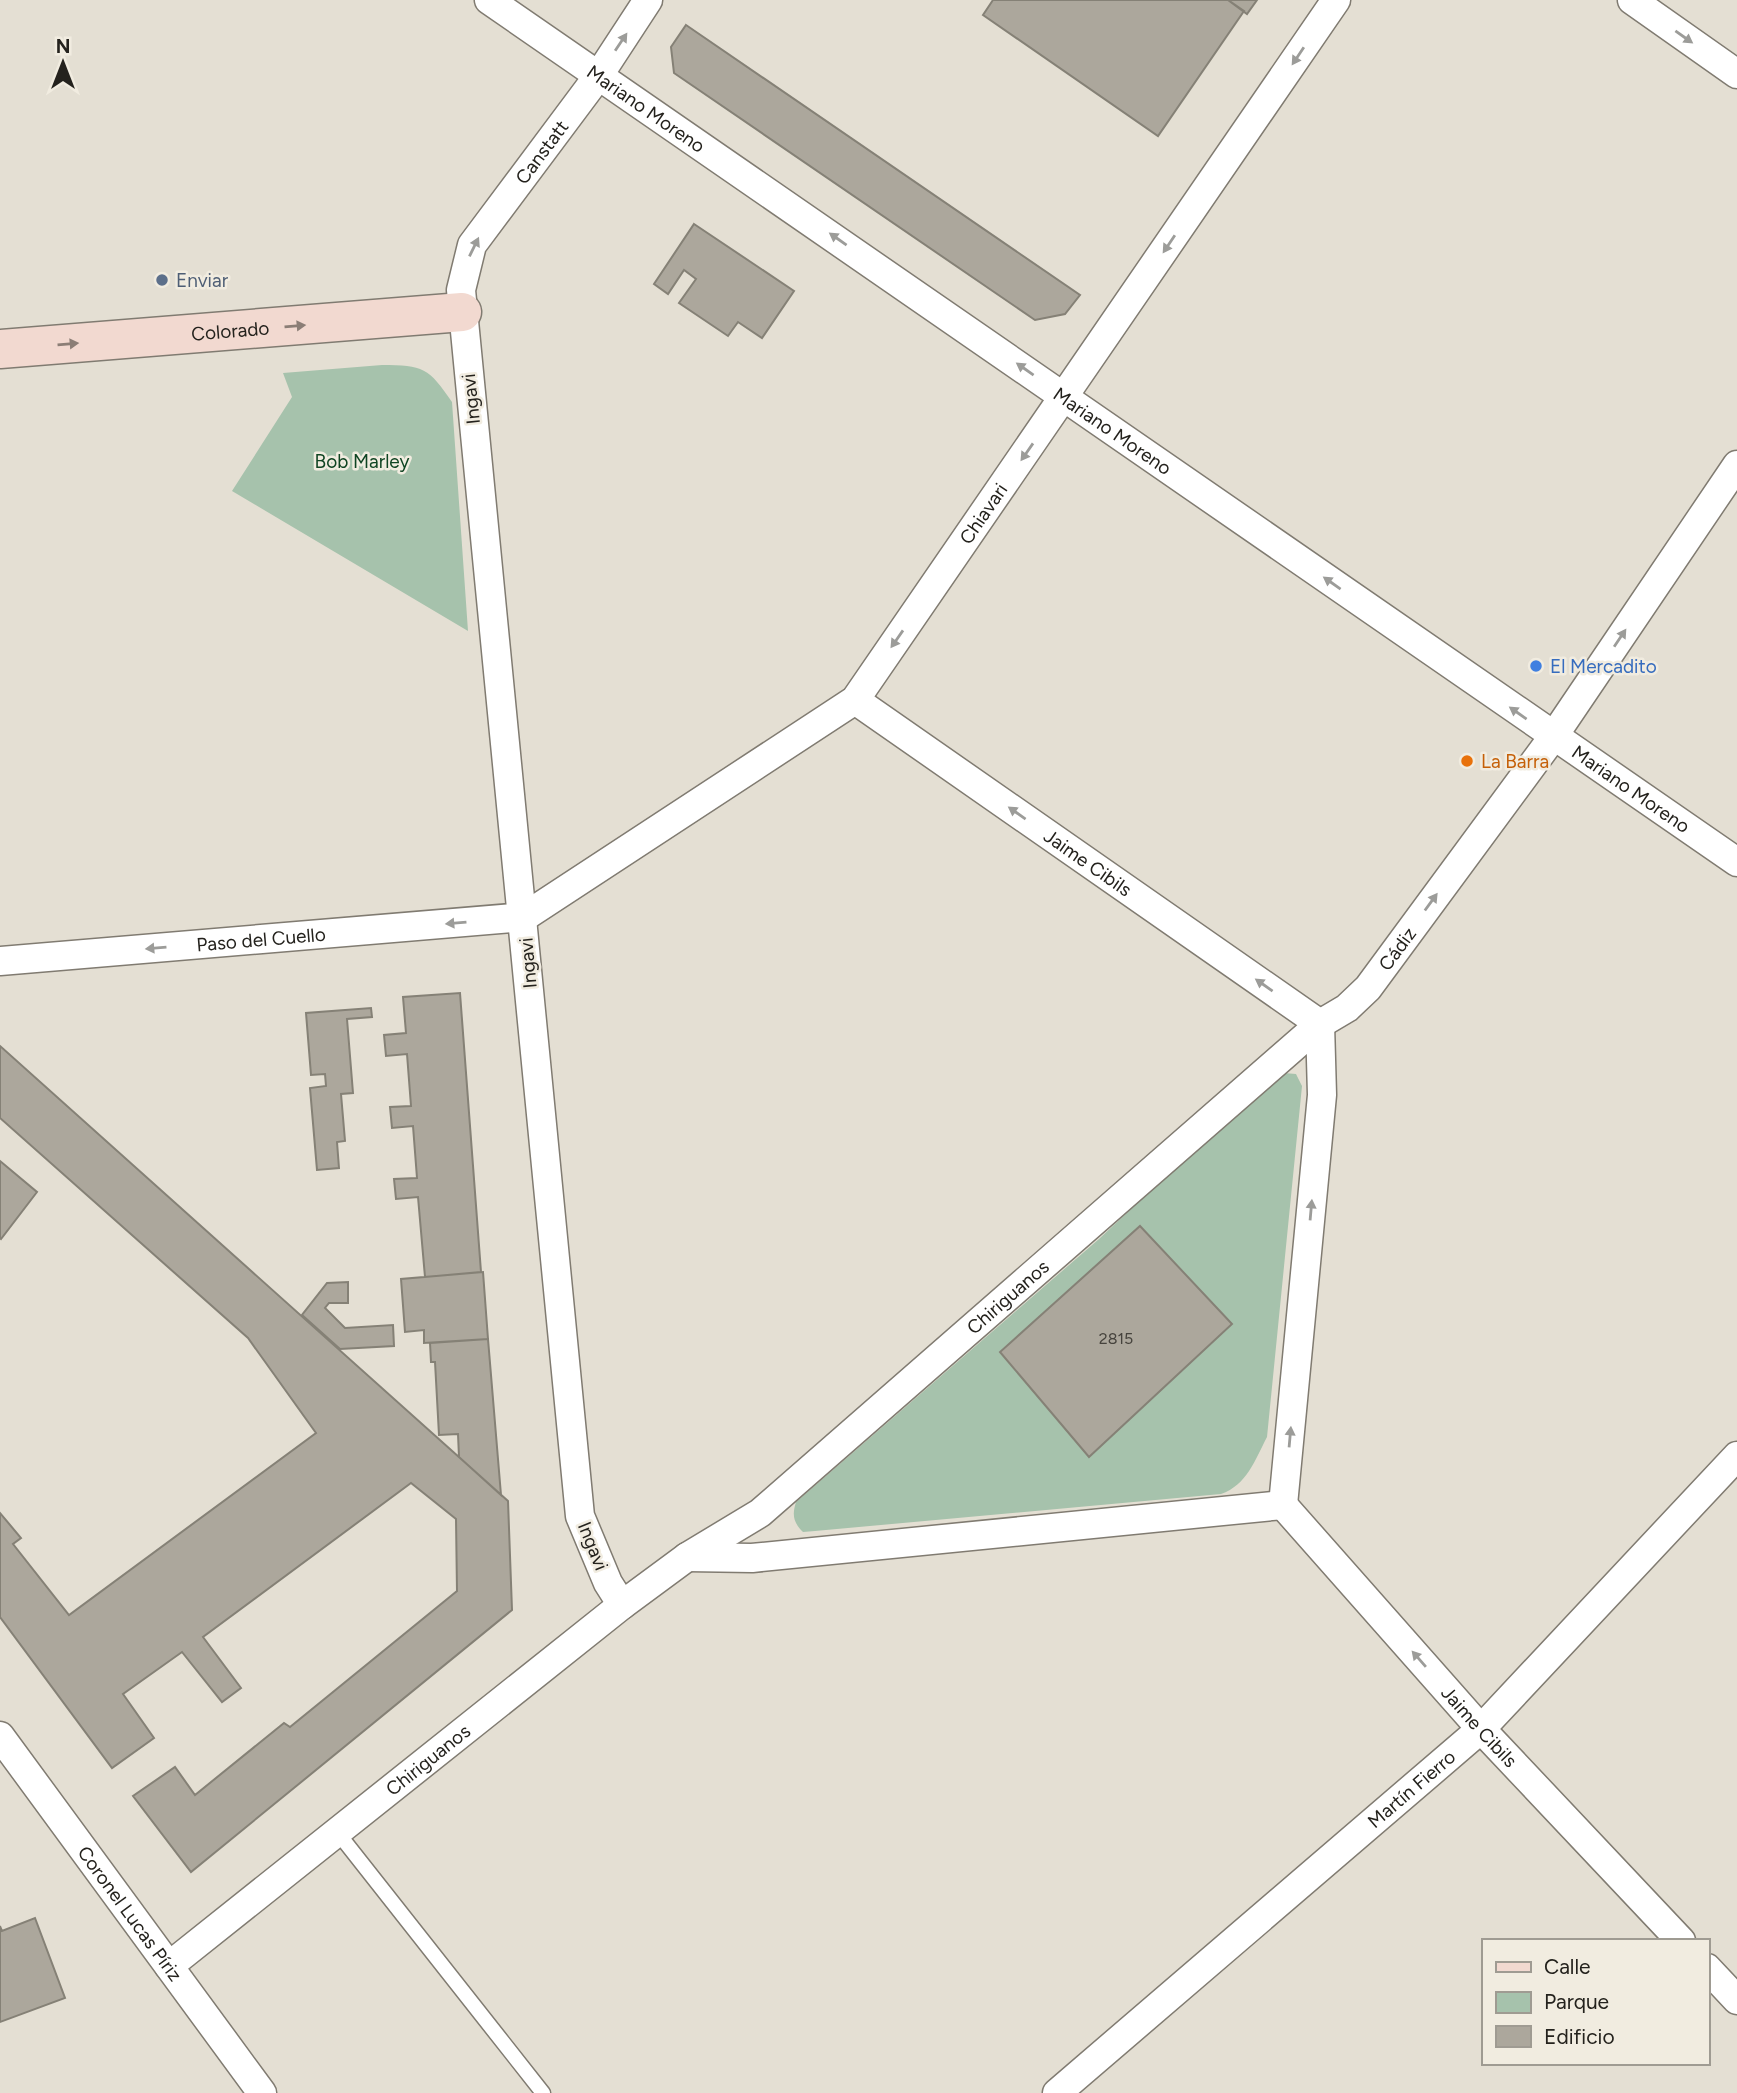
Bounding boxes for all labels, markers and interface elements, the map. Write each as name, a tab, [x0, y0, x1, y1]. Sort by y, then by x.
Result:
north arrow	[28, 28, 98, 98]
one-way arrow	[1675, 30, 1693, 44]
one-way arrow	[614, 33, 628, 51]
text: N	[56, 35, 70, 58]
one-way arrow	[1291, 47, 1305, 65]
street label: Mariano Moreno	[583, 60, 710, 157]
street label: Canstatt	[510, 115, 573, 188]
one-way arrow	[828, 233, 848, 246]
one-way arrow	[1162, 235, 1176, 253]
one-way arrow	[468, 236, 480, 257]
place label: Enviar	[176, 269, 229, 292]
marker: Enviar	[154, 272, 170, 288]
street label: Colorado	[190, 316, 270, 345]
one-way arrow	[284, 320, 306, 331]
one-way arrow	[57, 338, 79, 349]
one-way arrow	[1016, 362, 1034, 376]
street label: Ingavi	[457, 373, 485, 425]
street label: Mariano Moreno	[1049, 382, 1176, 480]
one-way arrow	[1020, 442, 1033, 462]
park label: Bob Marley	[315, 450, 409, 473]
street label: Chiavari	[954, 479, 1012, 548]
one-way arrow	[1323, 576, 1341, 590]
one-way arrow	[1613, 628, 1626, 647]
one-way arrow	[890, 630, 904, 648]
place label: El Mercadito	[1550, 655, 1657, 678]
marker: El Mercadito	[1528, 658, 1544, 674]
one-way arrow	[1509, 706, 1527, 720]
street label: Mariano Moreno	[1568, 740, 1694, 838]
place label: La Barra	[1481, 750, 1549, 773]
marker: La Barra	[1459, 753, 1475, 769]
one-way arrow	[1008, 806, 1026, 820]
street label: Jaime Cibils	[1040, 824, 1137, 901]
one-way arrow	[1424, 893, 1438, 911]
one-way arrow	[445, 918, 467, 929]
street label: Paso del Cuello	[196, 922, 327, 956]
street label: Cádiz	[1373, 922, 1421, 975]
street label: Ingavi	[514, 937, 542, 989]
one-way arrow	[145, 943, 167, 954]
one-way arrow	[1255, 978, 1273, 992]
one-way arrow	[1306, 1199, 1317, 1221]
street label: Chiriguanos	[962, 1255, 1054, 1339]
house number: 2815	[1099, 1329, 1133, 1348]
one-way arrow	[1284, 1425, 1295, 1447]
street label: Ingavi	[573, 1518, 613, 1574]
one-way arrow	[1411, 1650, 1427, 1668]
street label: Jaime Cibils	[1437, 1681, 1522, 1772]
street label: Chiriguanos	[381, 1719, 475, 1800]
street label: Martín Fierro	[1363, 1745, 1460, 1833]
street label: Coronel Lucas Píriz	[73, 1841, 187, 1985]
legend	[1482, 1939, 1709, 2065]
text: Calle	[1544, 1954, 1591, 1979]
text: Parque	[1544, 1989, 1609, 2014]
text: Edificio	[1544, 2024, 1615, 2049]

